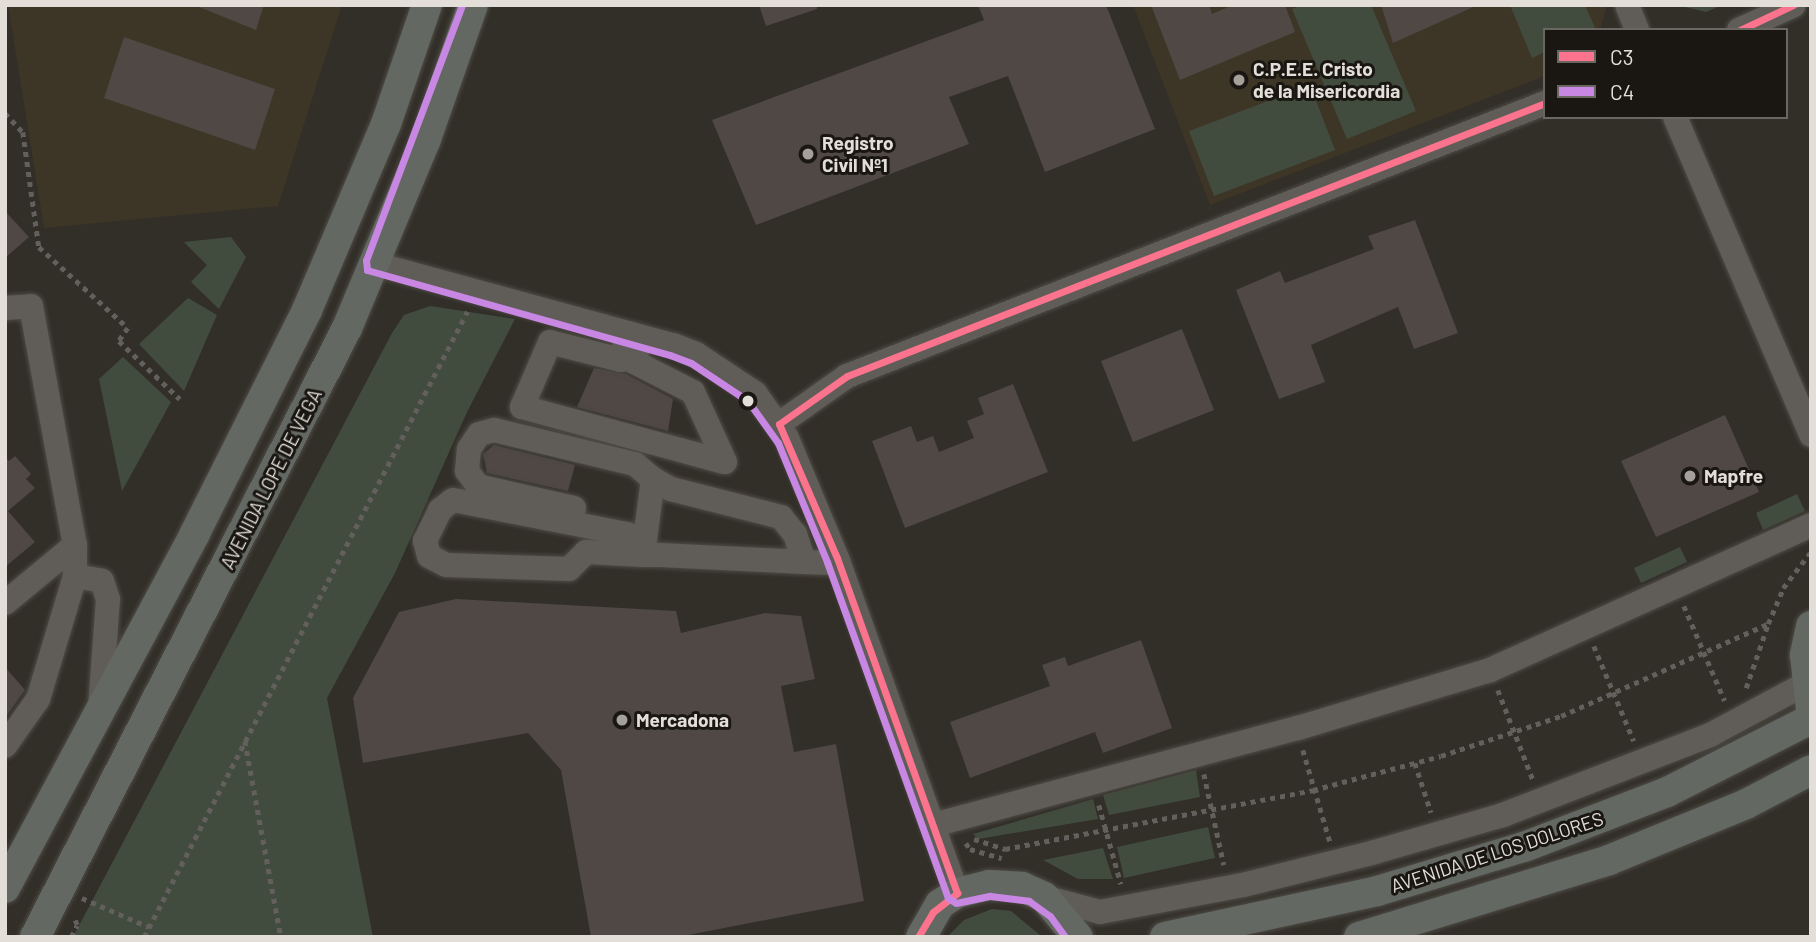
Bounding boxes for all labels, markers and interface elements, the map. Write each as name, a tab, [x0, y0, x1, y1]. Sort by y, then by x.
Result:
legend	[1543, 28, 1788, 119]
text: C3	[1610, 44, 1634, 69]
place label: C.P.E.E. Cristo de la Misericordia	[1253, 58, 1400, 102]
marker: C.P.E.E. Cristo de la Misericordia	[1231, 72, 1247, 88]
text: C4	[1610, 79, 1634, 104]
place label: Registro Civil Nº1	[822, 132, 894, 176]
marker: Registro Civil Nº1	[800, 146, 816, 162]
street label: AVENIDA LOPE DE VEGA	[216, 385, 326, 573]
unlabelled marker	[741, 394, 755, 408]
place label: Mapfre	[1704, 465, 1763, 487]
marker: Mapfre	[1682, 468, 1698, 484]
place label: Mercadona	[636, 709, 729, 731]
marker: Mercadona	[614, 712, 630, 728]
street label: AVENIDA DE LOS DOLORES	[1388, 807, 1606, 897]

